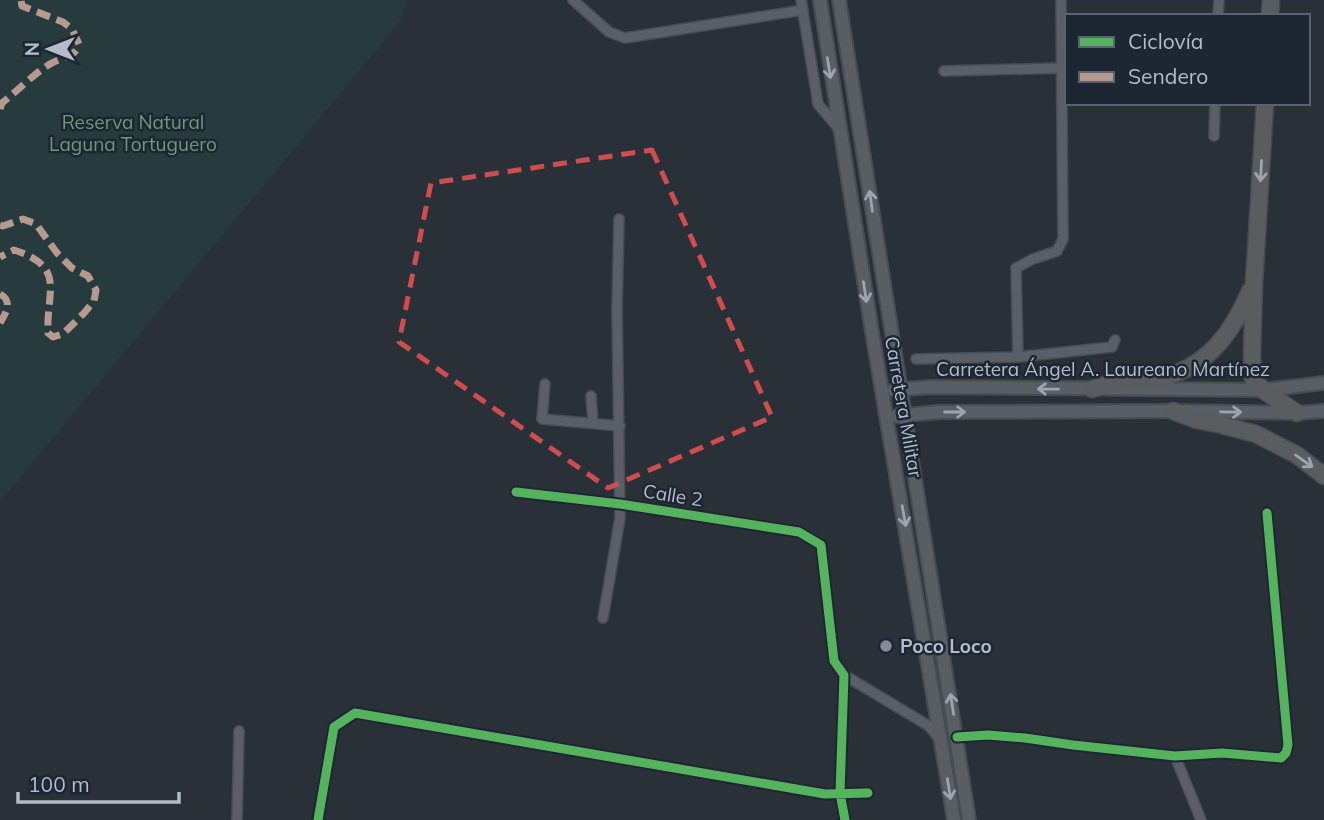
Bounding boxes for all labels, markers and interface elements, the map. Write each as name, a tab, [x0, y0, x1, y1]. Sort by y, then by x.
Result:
north arrow	[14, 14, 84, 84]
legend	[1065, 14, 1310, 105]
text: Ciclovía	[1128, 28, 1203, 54]
text: N	[20, 42, 44, 56]
one-way arrow	[823, 56, 836, 78]
text: Sendero	[1128, 63, 1208, 89]
park label: Reserva Natural Laguna Tortuguero	[49, 110, 217, 156]
one-way arrow	[1254, 160, 1267, 182]
one-way arrow	[864, 191, 877, 213]
one-way arrow	[859, 280, 872, 303]
street label: Carretera Militar	[880, 335, 928, 480]
street label: Carretera Ángel A. Laureano Martínez	[936, 357, 1270, 381]
one-way arrow	[1037, 382, 1060, 396]
one-way arrow	[943, 405, 966, 419]
one-way arrow	[1219, 405, 1242, 419]
one-way arrow	[1294, 453, 1313, 468]
street label: Calle 2	[642, 478, 704, 512]
one-way arrow	[898, 505, 911, 527]
place label: Poco Loco	[900, 634, 992, 658]
marker: Poco Loco	[878, 638, 894, 654]
one-way arrow	[945, 693, 958, 716]
scale bar	[18, 760, 178, 804]
text: 100 m	[28, 771, 90, 797]
one-way arrow	[943, 777, 956, 800]

